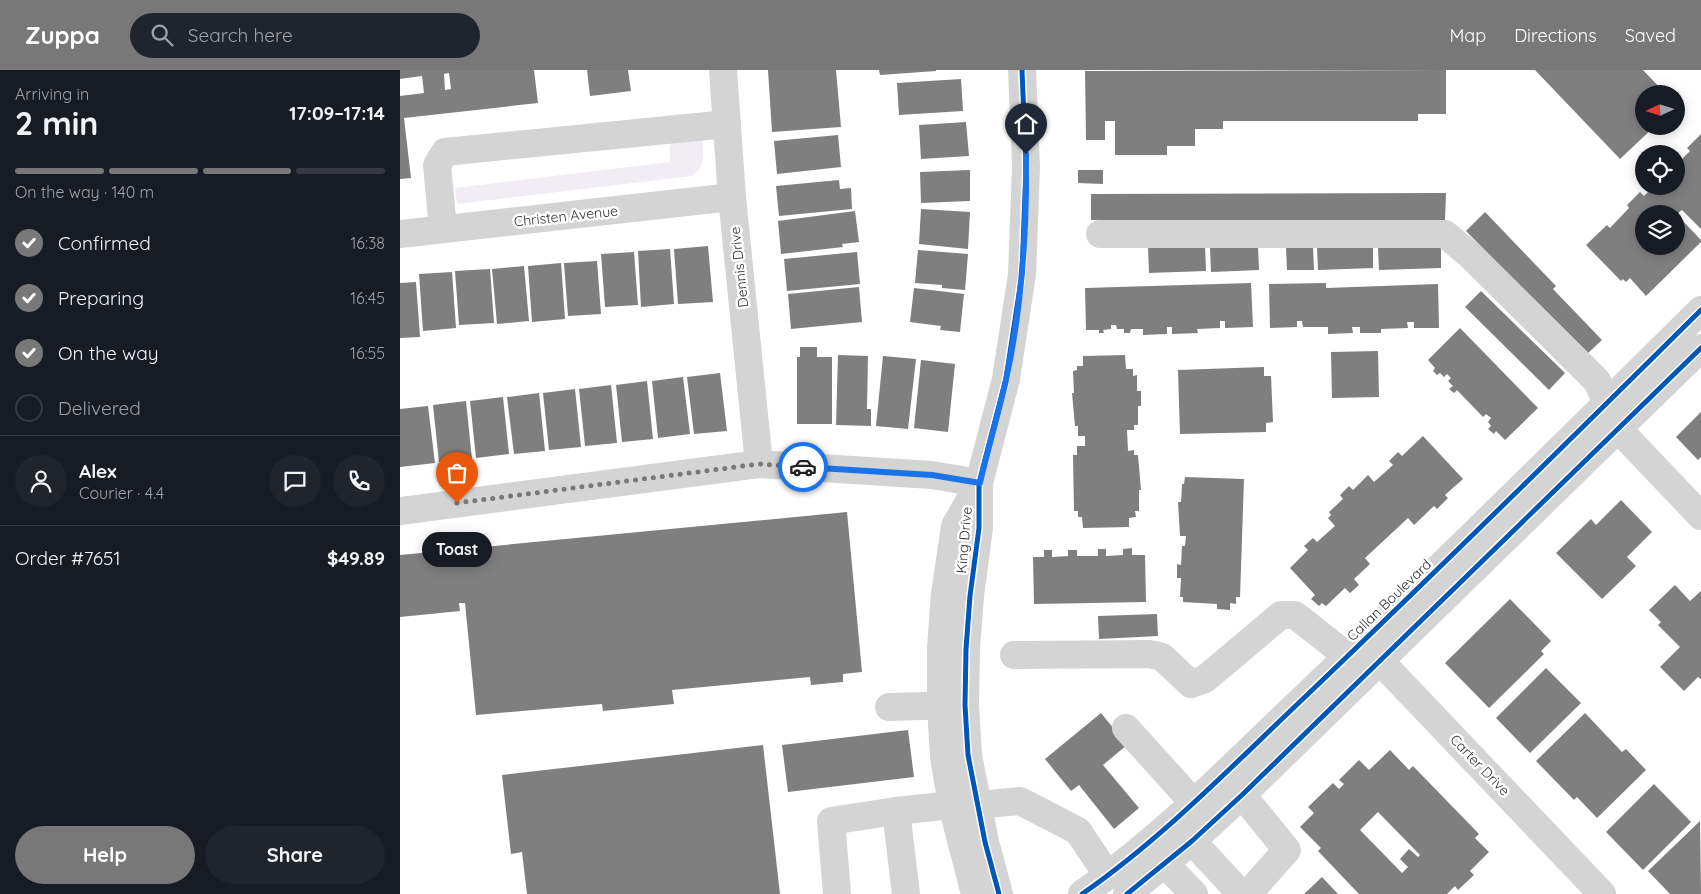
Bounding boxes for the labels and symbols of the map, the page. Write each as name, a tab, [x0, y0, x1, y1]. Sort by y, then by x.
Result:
north arrow	[1635, 85, 1685, 135]
pin	[1005, 103, 1047, 154]
street label: Christen Avenue	[513, 202, 619, 230]
street label: Dennis Drive	[726, 226, 752, 308]
courier	[778, 442, 828, 492]
pin	[436, 452, 478, 503]
street label: King Drive	[952, 506, 976, 574]
callout: Toast	[422, 533, 492, 568]
street label: Callan Boulevard	[1343, 555, 1435, 645]
street label: Carter Drive	[1446, 731, 1514, 800]

